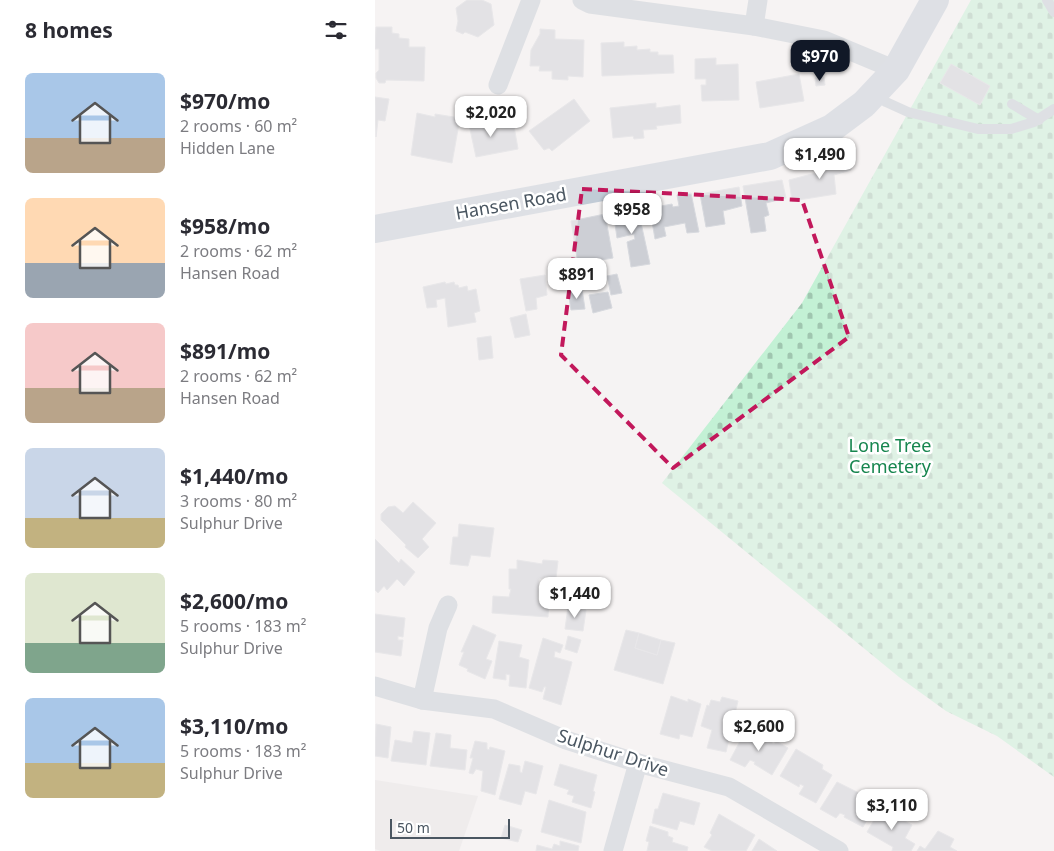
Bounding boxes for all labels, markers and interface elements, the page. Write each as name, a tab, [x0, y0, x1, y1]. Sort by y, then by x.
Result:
text: 8 homes	[25, 16, 113, 44]
icon: filters	[322, 16, 350, 44]
pin: $970	[790, 39, 850, 82]
text: $970	[802, 45, 838, 67]
text: $970/mo	[180, 87, 270, 115]
icon: home	[65, 93, 125, 153]
pin: $2,020	[450, 96, 532, 138]
text: $2,020	[466, 101, 516, 123]
text: 2 rooms · 60 m²	[180, 115, 297, 137]
text: Hidden Lane	[180, 137, 275, 159]
pin: $1,490	[779, 138, 861, 180]
text: $1,490	[795, 143, 845, 165]
street label: Hansen Road	[453, 181, 568, 225]
pin: $958	[602, 192, 662, 235]
text: $958	[614, 198, 650, 220]
text: $958/mo	[180, 212, 270, 240]
icon: home	[65, 218, 125, 278]
text: 2 rooms · 62 m²	[180, 240, 297, 262]
pin: $891	[547, 258, 607, 300]
text: Hansen Road	[180, 262, 280, 284]
text: $891	[559, 263, 595, 285]
text: $891/mo	[180, 337, 270, 365]
icon: home	[65, 343, 125, 403]
text: 2 rooms · 62 m²	[180, 365, 297, 387]
text: Hansen Road	[180, 387, 280, 409]
park label: Lone Tree Cemetery	[849, 433, 932, 478]
text: $1,440/mo	[180, 462, 288, 490]
icon: home	[65, 468, 125, 528]
text: 3 rooms · 80 m²	[180, 490, 297, 512]
text: Sulphur Drive	[180, 512, 283, 534]
pin: $1,440	[534, 576, 616, 619]
text: $1,440	[550, 582, 600, 604]
text: $2,600/mo	[180, 587, 288, 615]
icon: home	[65, 593, 125, 653]
text: 5 rooms · 183 m²	[180, 615, 306, 637]
text: Sulphur Drive	[180, 637, 283, 659]
pin: $2,600	[718, 710, 800, 752]
text: $3,110/mo	[180, 712, 288, 740]
text: $2,600	[734, 715, 784, 737]
icon: home	[65, 718, 125, 778]
street label: Sulphur Drive	[555, 723, 672, 781]
text: 5 rooms · 183 m²	[180, 740, 306, 762]
text: Sulphur Drive	[180, 762, 283, 784]
pin: $3,110	[851, 788, 933, 831]
text: $3,110	[867, 794, 917, 816]
scale bar	[390, 816, 510, 839]
text: 50 m	[397, 818, 430, 837]

